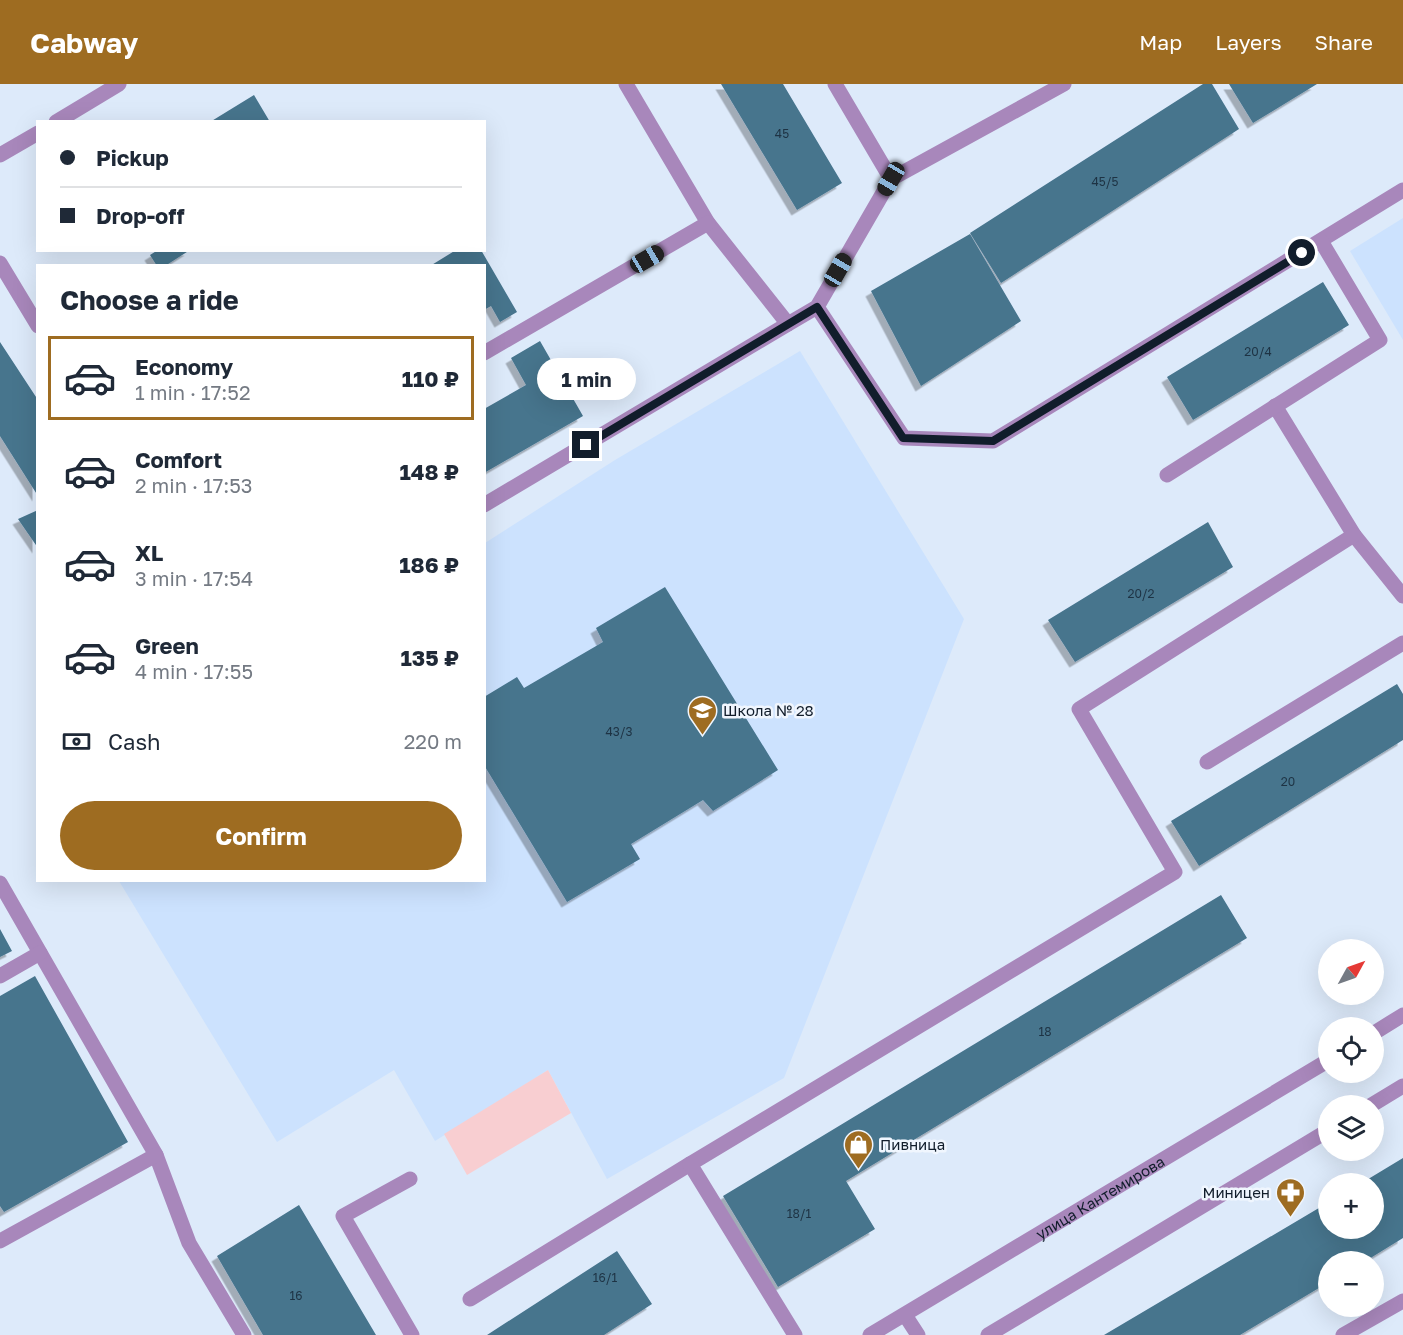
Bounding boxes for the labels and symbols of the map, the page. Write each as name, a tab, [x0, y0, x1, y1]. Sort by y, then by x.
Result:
house number: 45	[775, 126, 789, 141]
car	[874, 159, 908, 199]
house number: 45/5	[1091, 174, 1119, 189]
route start	[1288, 239, 1315, 266]
car	[627, 242, 667, 276]
car	[821, 250, 855, 290]
house number: 20/4	[1244, 344, 1272, 359]
callout: 1 min	[536, 358, 636, 400]
route end	[572, 431, 599, 458]
house number: 20/2	[1127, 586, 1155, 601]
school or university icon: Школа № 28	[686, 694, 718, 736]
place label: Школа № 28	[723, 701, 814, 719]
house number: 43/3	[605, 724, 633, 739]
house number: 20	[1281, 774, 1295, 789]
north arrow	[1318, 939, 1384, 1005]
house number: 18	[1038, 1024, 1052, 1039]
shop icon: Пивница	[843, 1128, 875, 1170]
place label: Пивница	[880, 1135, 945, 1153]
street label: улица Кантемирова	[1032, 1152, 1168, 1243]
pharmacy icon: Миницен	[1275, 1176, 1307, 1218]
place label: Миницен	[1202, 1183, 1270, 1201]
house number: 18/1	[787, 1206, 812, 1221]
house number: 16/1	[593, 1270, 618, 1285]
house number: 16	[289, 1288, 303, 1303]

